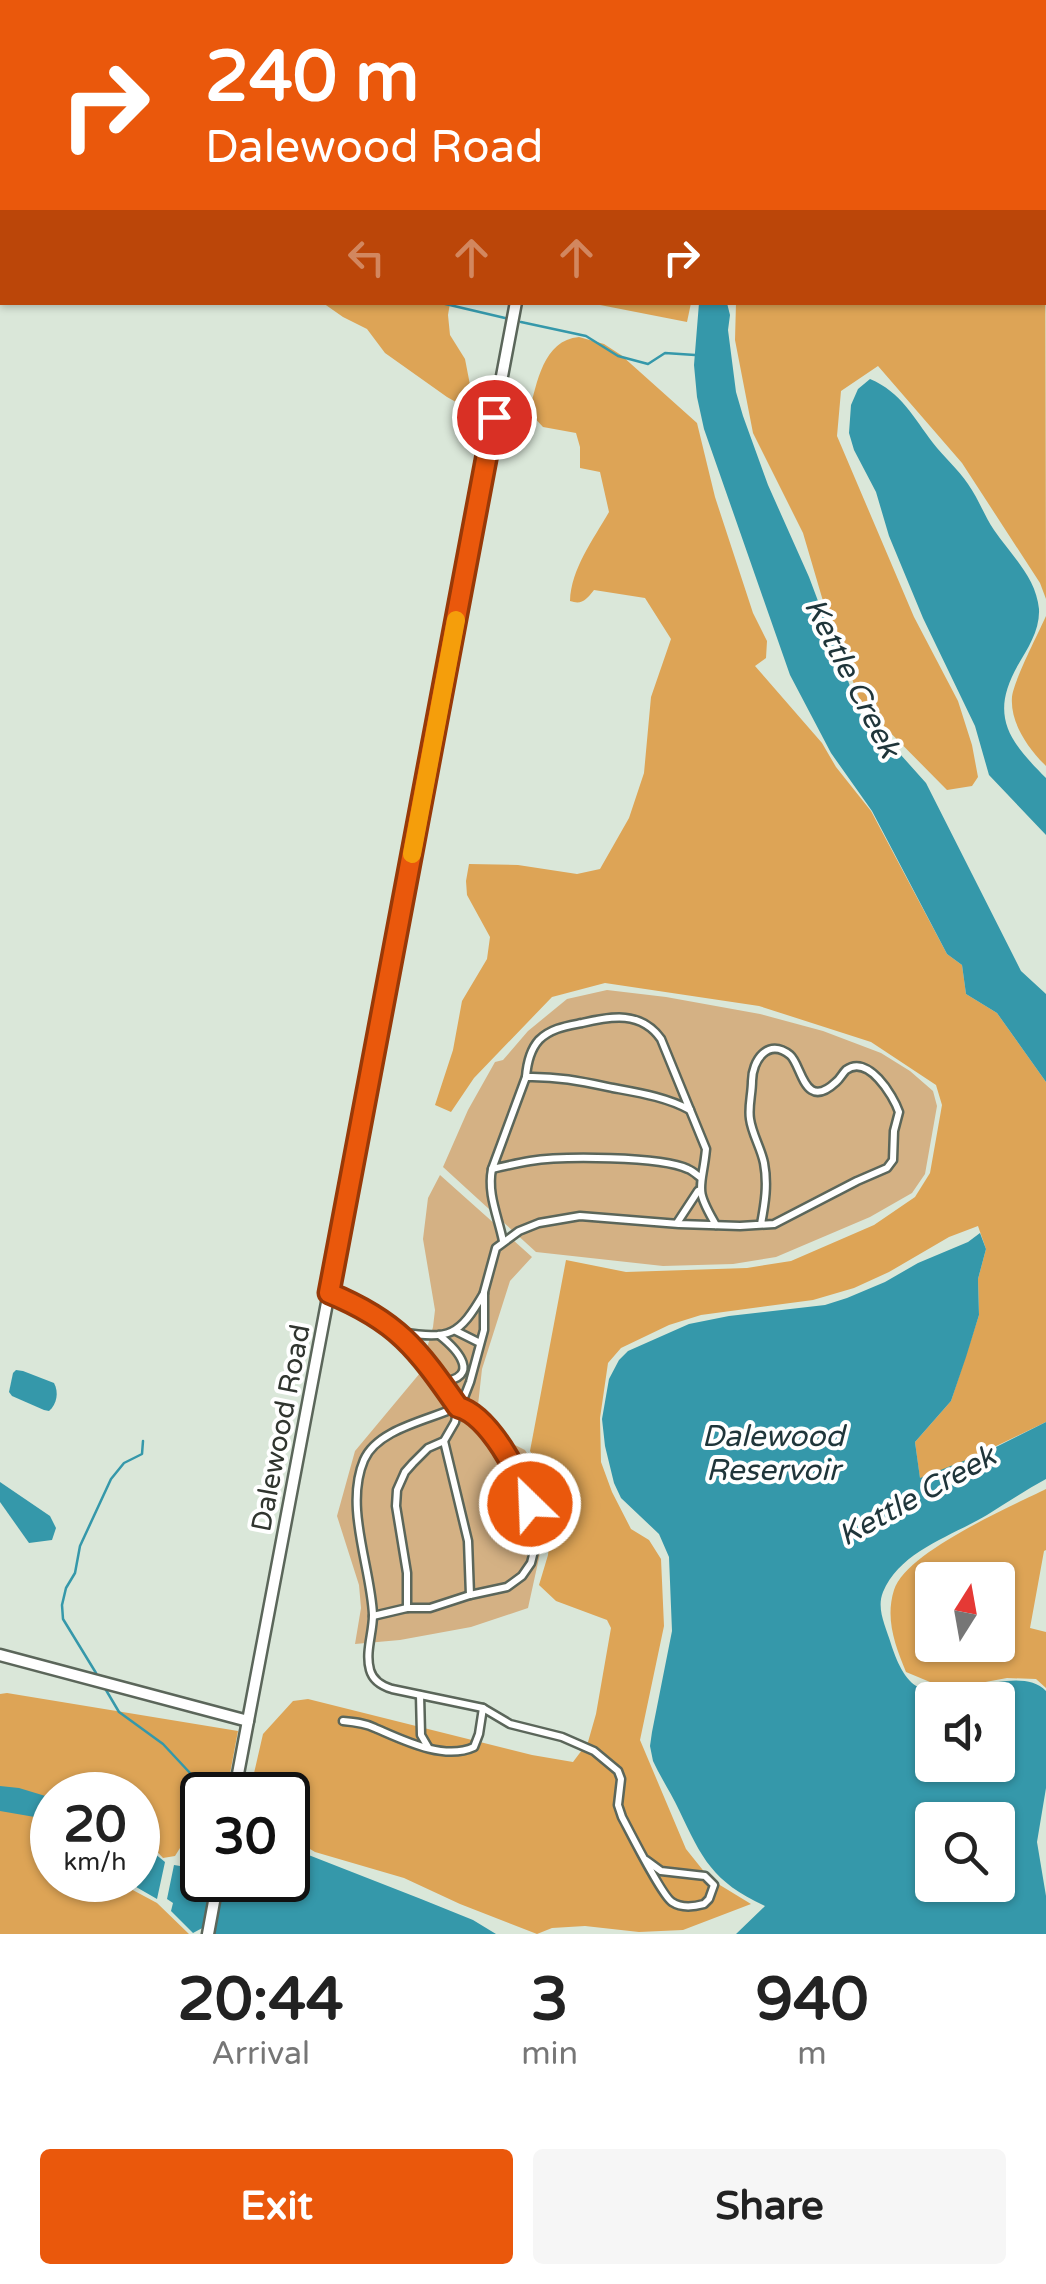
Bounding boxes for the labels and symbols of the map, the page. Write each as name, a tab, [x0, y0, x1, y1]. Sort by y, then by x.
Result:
pin	[452, 375, 537, 460]
water label: Kettle Creek	[796, 592, 909, 766]
street label: Dalewood Road	[244, 1321, 318, 1535]
water label: Dalewood Reservoir	[702, 1418, 847, 1489]
water label: Kettle Creek	[832, 1436, 1004, 1554]
position arrow	[478, 1452, 582, 1556]
north arrow	[915, 1562, 1015, 1662]
speed limit sign: 30	[180, 1772, 310, 1902]

